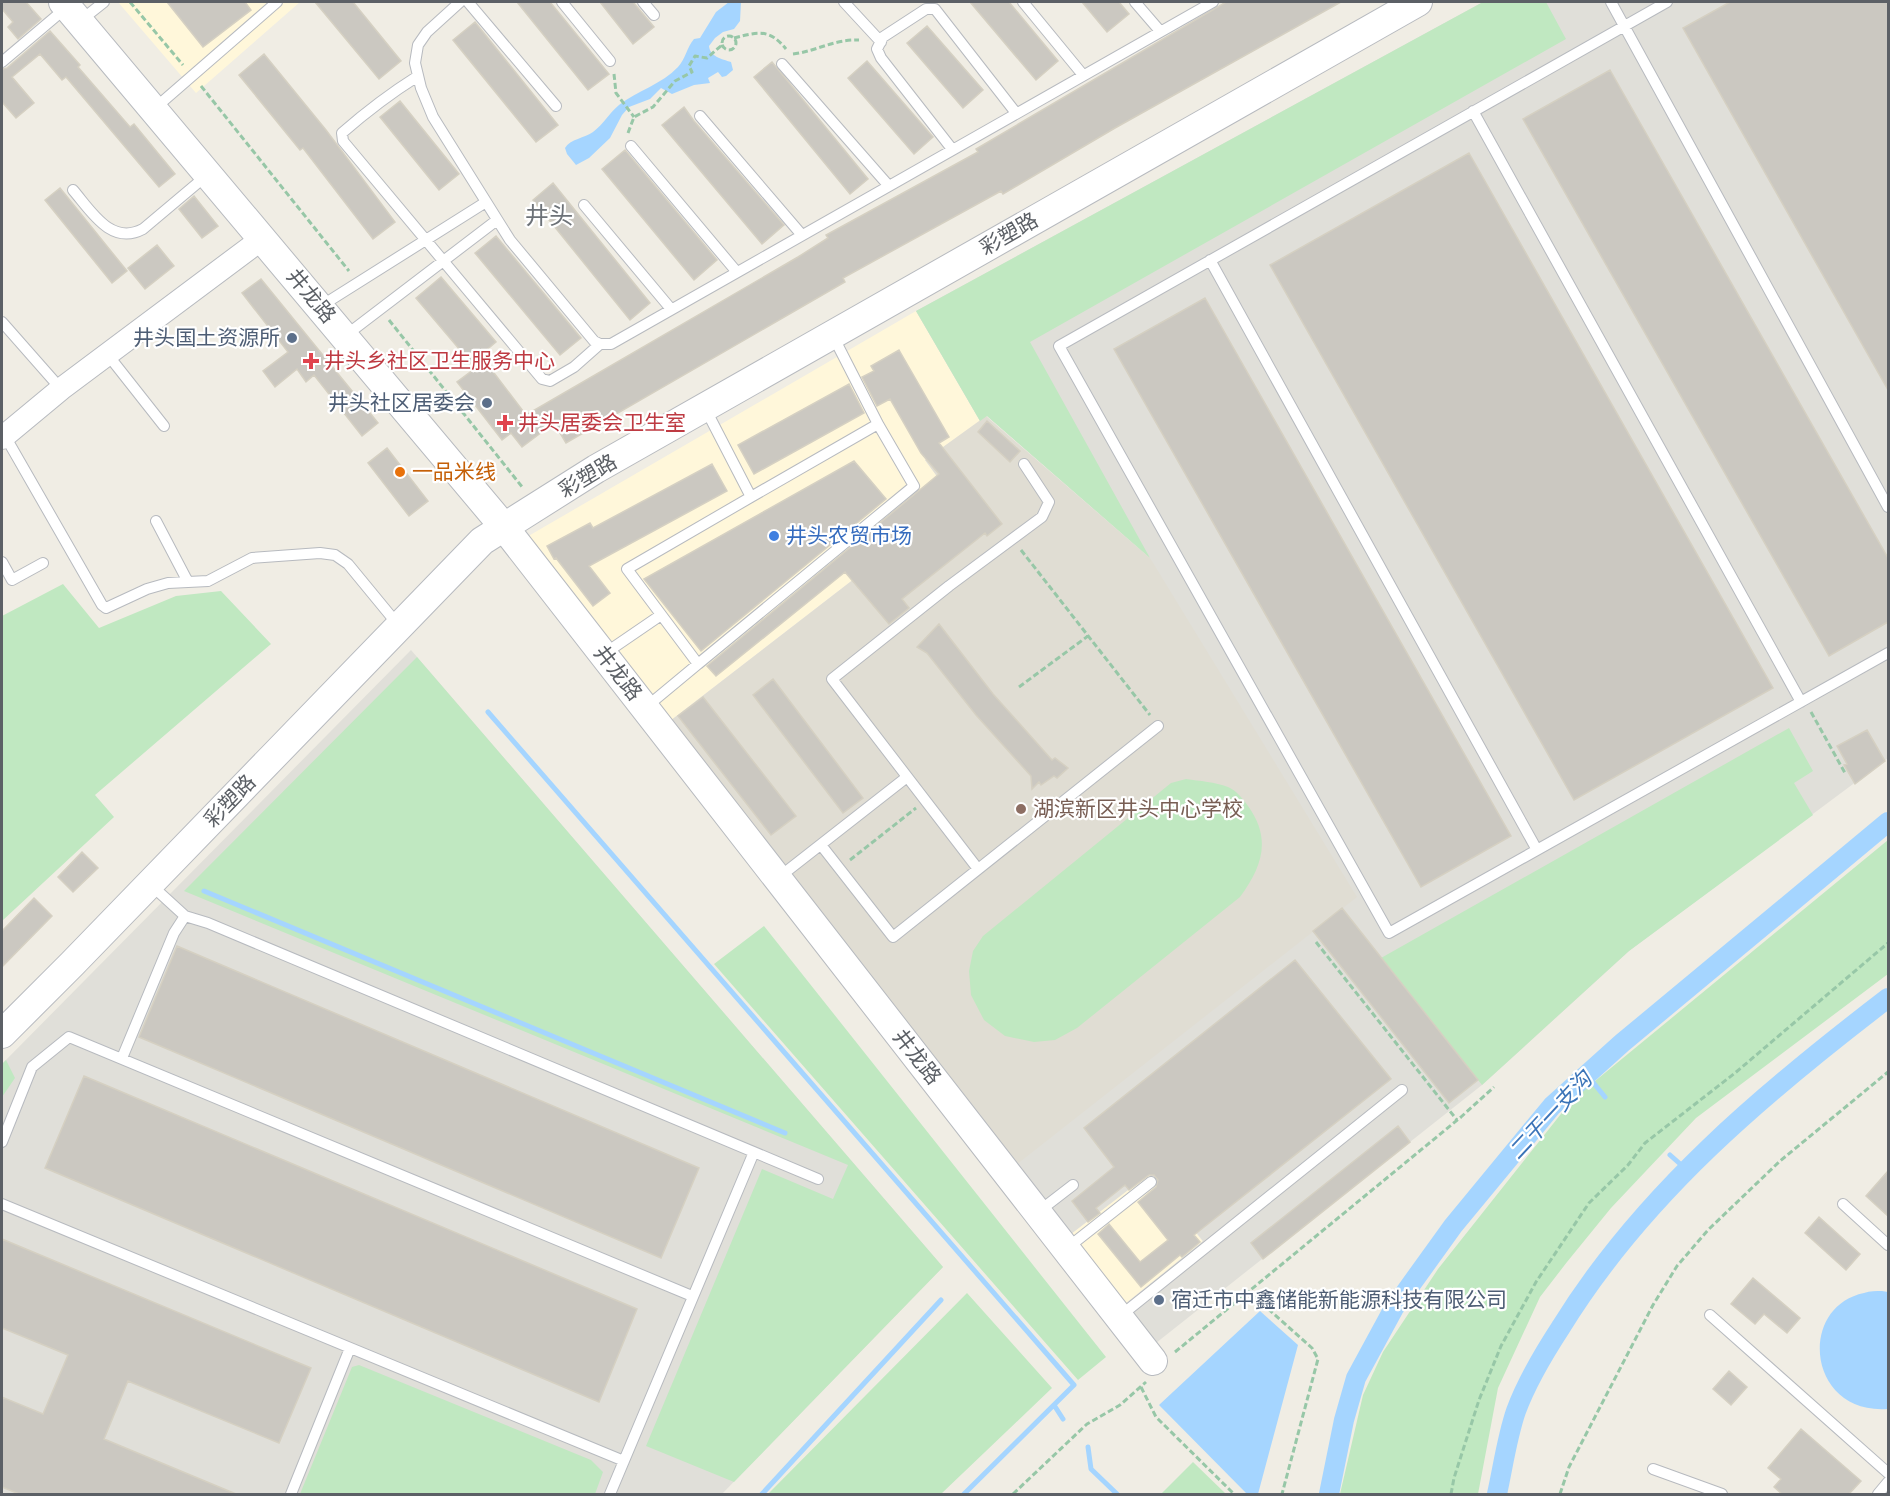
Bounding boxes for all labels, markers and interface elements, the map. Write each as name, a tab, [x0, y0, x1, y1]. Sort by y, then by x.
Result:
district label: 井头	[525, 200, 573, 229]
street label: 彩塑路	[975, 206, 1042, 259]
street label: 井龙路	[282, 263, 342, 327]
place label: 井头国土资源所	[133, 324, 280, 349]
marker: 井头国土资源所	[285, 331, 299, 345]
place label: 井头乡社区卫生服务中心	[324, 347, 555, 372]
marker: 井头乡社区卫生服务中心	[302, 352, 320, 370]
place label: 井头社区居委会	[328, 389, 475, 414]
marker: 井头社区居委会	[480, 396, 494, 410]
place label: 井头居委会卫生室	[518, 409, 686, 434]
marker: 井头居委会卫生室	[496, 414, 514, 432]
street label: 彩塑路	[554, 448, 621, 502]
place label: 一品米线	[412, 458, 496, 483]
marker: 一品米线	[393, 465, 407, 479]
place label: 井头农贸市场	[786, 522, 912, 547]
marker: 井头农贸市场	[767, 529, 781, 543]
street label: 井龙路	[590, 640, 648, 705]
street label: 彩塑路	[198, 769, 260, 831]
place label: 湖滨新区井头中心学校	[1033, 795, 1243, 820]
marker: 湖滨新区井头中心学校	[1014, 802, 1028, 816]
street label: 井龙路	[889, 1024, 947, 1089]
water label: 二干一支沟	[1502, 1064, 1598, 1164]
place label: 宿迁市中鑫储能新能源科技有限公司	[1171, 1286, 1507, 1311]
marker: 宿迁市中鑫储能新能源科技有限公司	[1152, 1293, 1166, 1307]

